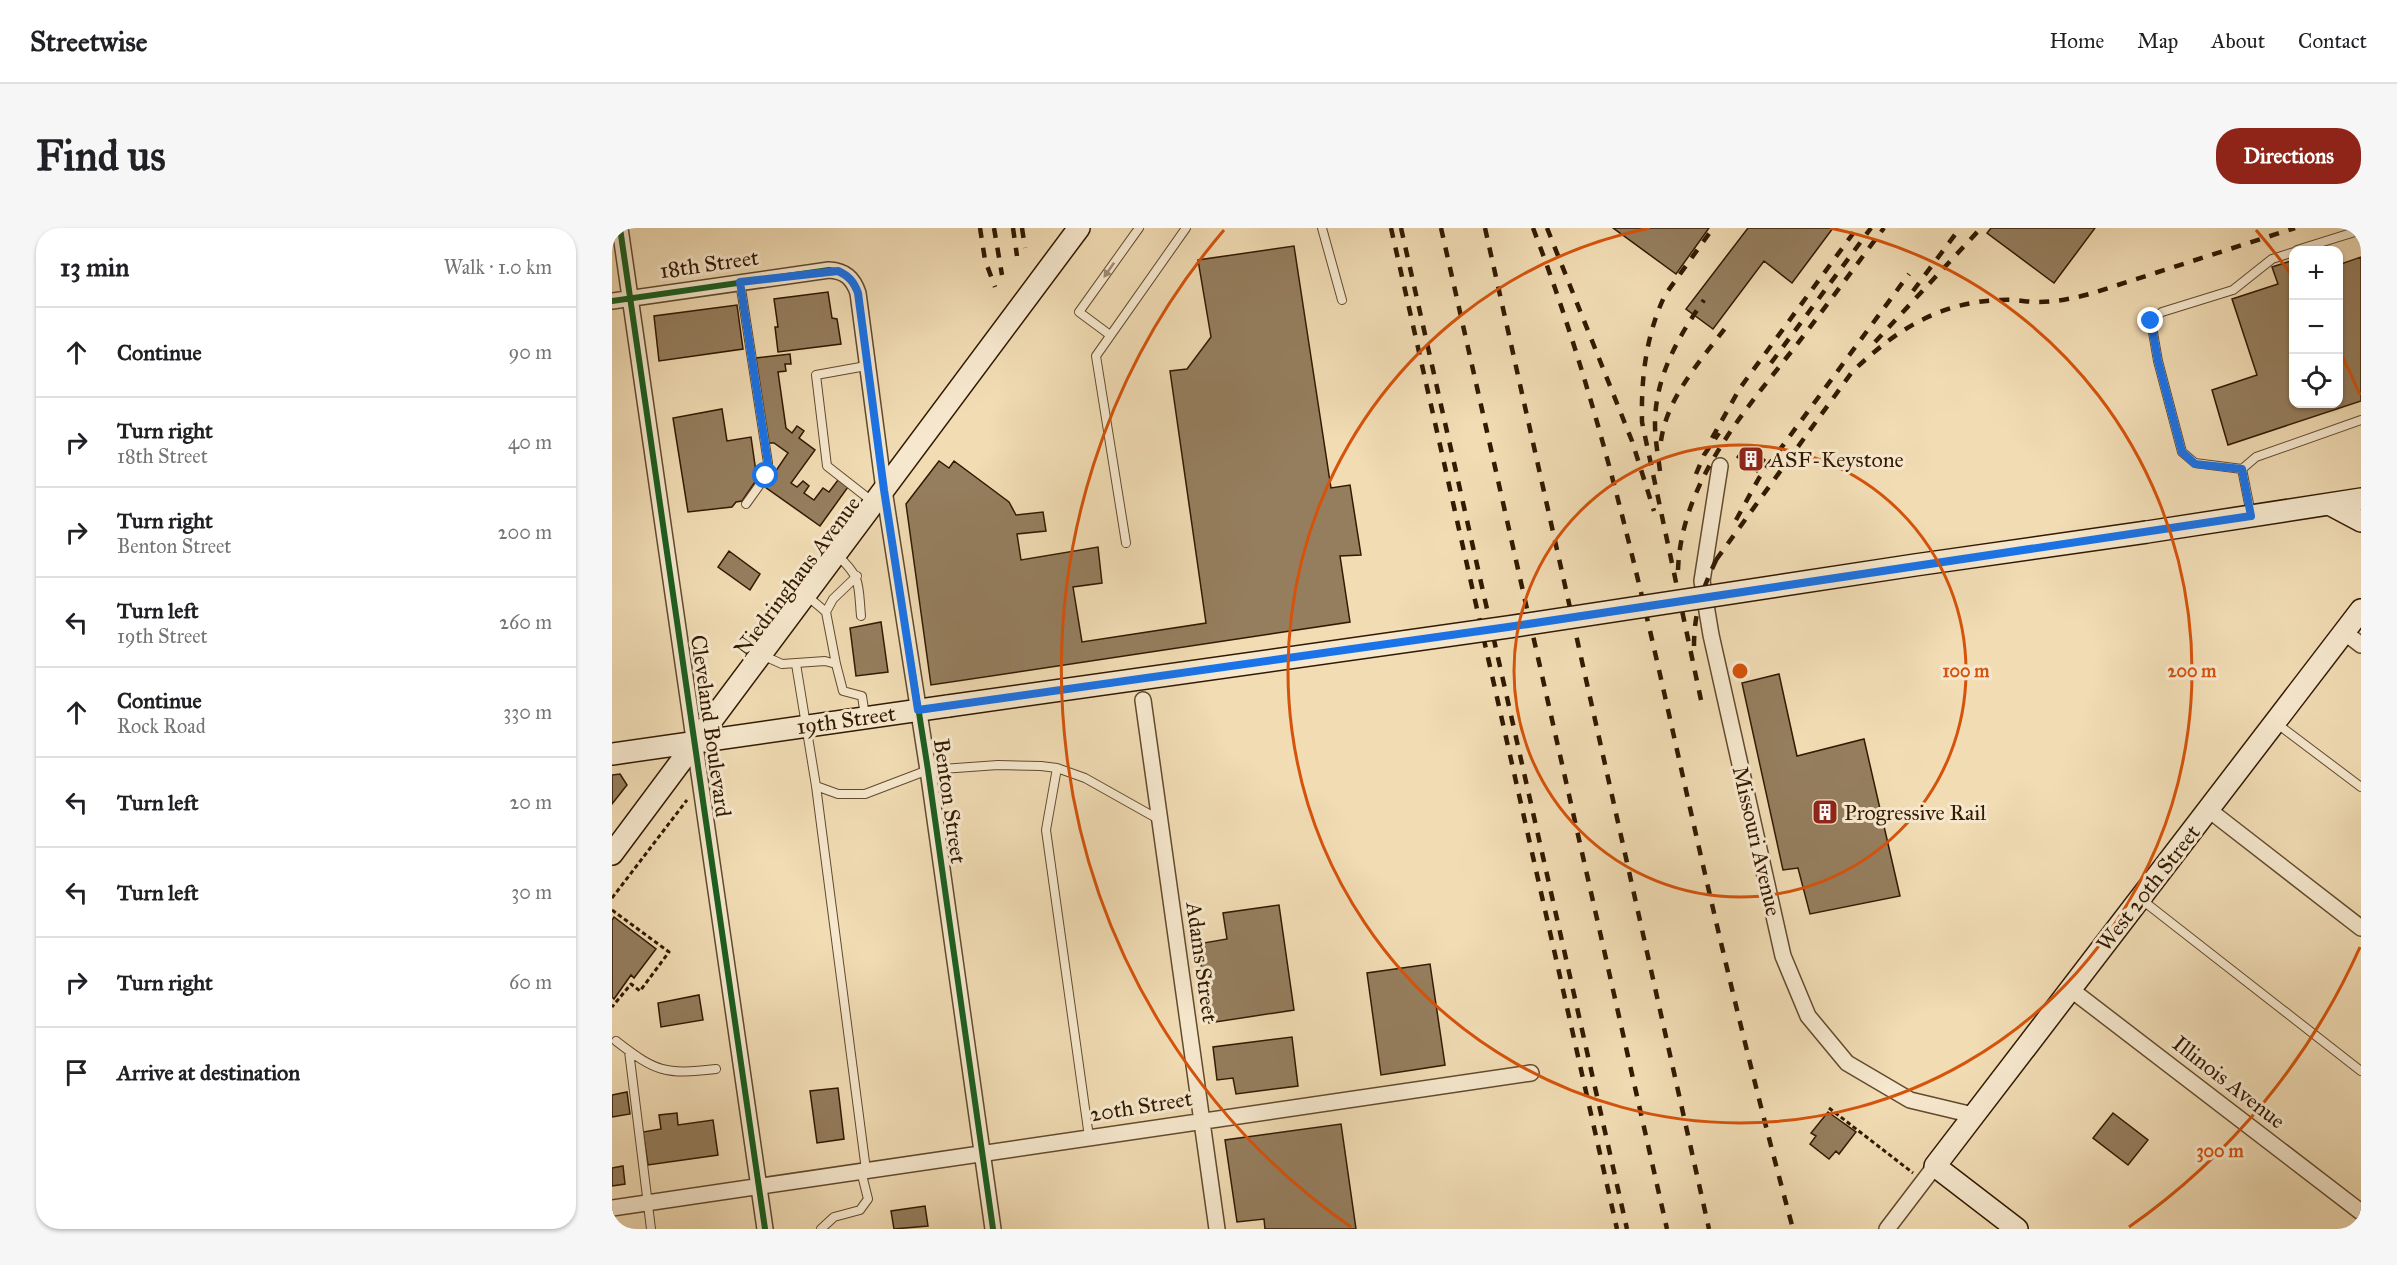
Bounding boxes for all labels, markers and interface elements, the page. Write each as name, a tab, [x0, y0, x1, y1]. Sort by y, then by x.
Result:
text: Streetwise	[30, 24, 147, 59]
text: Home	[2049, 28, 2104, 54]
text: Map	[2137, 28, 2178, 54]
text: About	[2211, 28, 2265, 54]
text: Contact	[2298, 28, 2367, 54]
button: Directions	[2216, 128, 2361, 184]
text: Find us	[36, 130, 166, 182]
street label: 18th Street	[658, 244, 760, 284]
map controls	[2289, 246, 2343, 408]
button: +	[2289, 246, 2343, 300]
text: 13 min	[60, 251, 129, 283]
text: Walk · 1.0 km	[444, 255, 552, 279]
one-way arrow	[1103, 262, 1115, 278]
button: −	[2289, 300, 2343, 354]
route end	[2137, 307, 2163, 333]
icon: ahead	[60, 336, 93, 369]
text: Continue	[117, 339, 202, 366]
text: 90 m	[509, 340, 552, 364]
button: locate	[2289, 354, 2343, 408]
text: Turn right	[117, 417, 213, 444]
icon: right	[60, 426, 93, 459]
text: 40 m	[508, 430, 552, 454]
text: 18th Street	[117, 444, 208, 468]
building icon: ASF-Keystone	[1736, 444, 1766, 474]
place label: ASF-Keystone	[1769, 446, 1904, 473]
route start	[752, 462, 778, 488]
street label: Niedringhaus Avenue	[728, 491, 866, 661]
text: Turn right	[117, 507, 213, 534]
icon: right	[60, 516, 93, 549]
text: 200 m	[498, 520, 552, 544]
text: Benton Street	[117, 534, 231, 558]
text: Turn left	[117, 597, 199, 624]
icon: left	[60, 606, 93, 639]
text: 260 m	[499, 610, 552, 634]
text: 19th Street	[117, 624, 208, 648]
street label: Cleveland Boulevard	[685, 633, 737, 819]
text: 100 m	[1943, 660, 1990, 682]
text: 200 m	[2168, 660, 2217, 682]
centre of rings	[1730, 661, 1750, 681]
text: Continue	[117, 687, 202, 714]
icon: ahead	[60, 696, 93, 729]
text: 330 m	[503, 700, 552, 724]
street label: 19th Street	[795, 700, 897, 740]
text: Rock Road	[117, 714, 206, 738]
street label: Benton Street	[928, 737, 972, 865]
street label: Missouri Avenue	[1727, 763, 1787, 919]
icon: left	[60, 786, 93, 819]
text: Turn left	[117, 789, 199, 816]
text: 20 m	[509, 790, 552, 814]
building icon: Progressive Rail	[1810, 797, 1840, 827]
place label: Progressive Rail	[1844, 799, 1986, 826]
street label: West 20th Street	[2090, 819, 2206, 957]
icon: left	[60, 876, 93, 909]
text: Turn left	[117, 879, 199, 906]
text: 30 m	[511, 880, 552, 904]
street label: Adams Street	[1180, 899, 1224, 1024]
icon: right	[60, 966, 93, 999]
text: Turn right	[117, 969, 213, 996]
text: 60 m	[509, 970, 552, 994]
street label: Illinois Avenue	[2167, 1030, 2291, 1134]
icon: arrive	[60, 1056, 93, 1089]
text: Arrive at destination	[117, 1059, 300, 1086]
street label: 20th Street	[1088, 1085, 1194, 1127]
text: 300 m	[2196, 1140, 2244, 1163]

